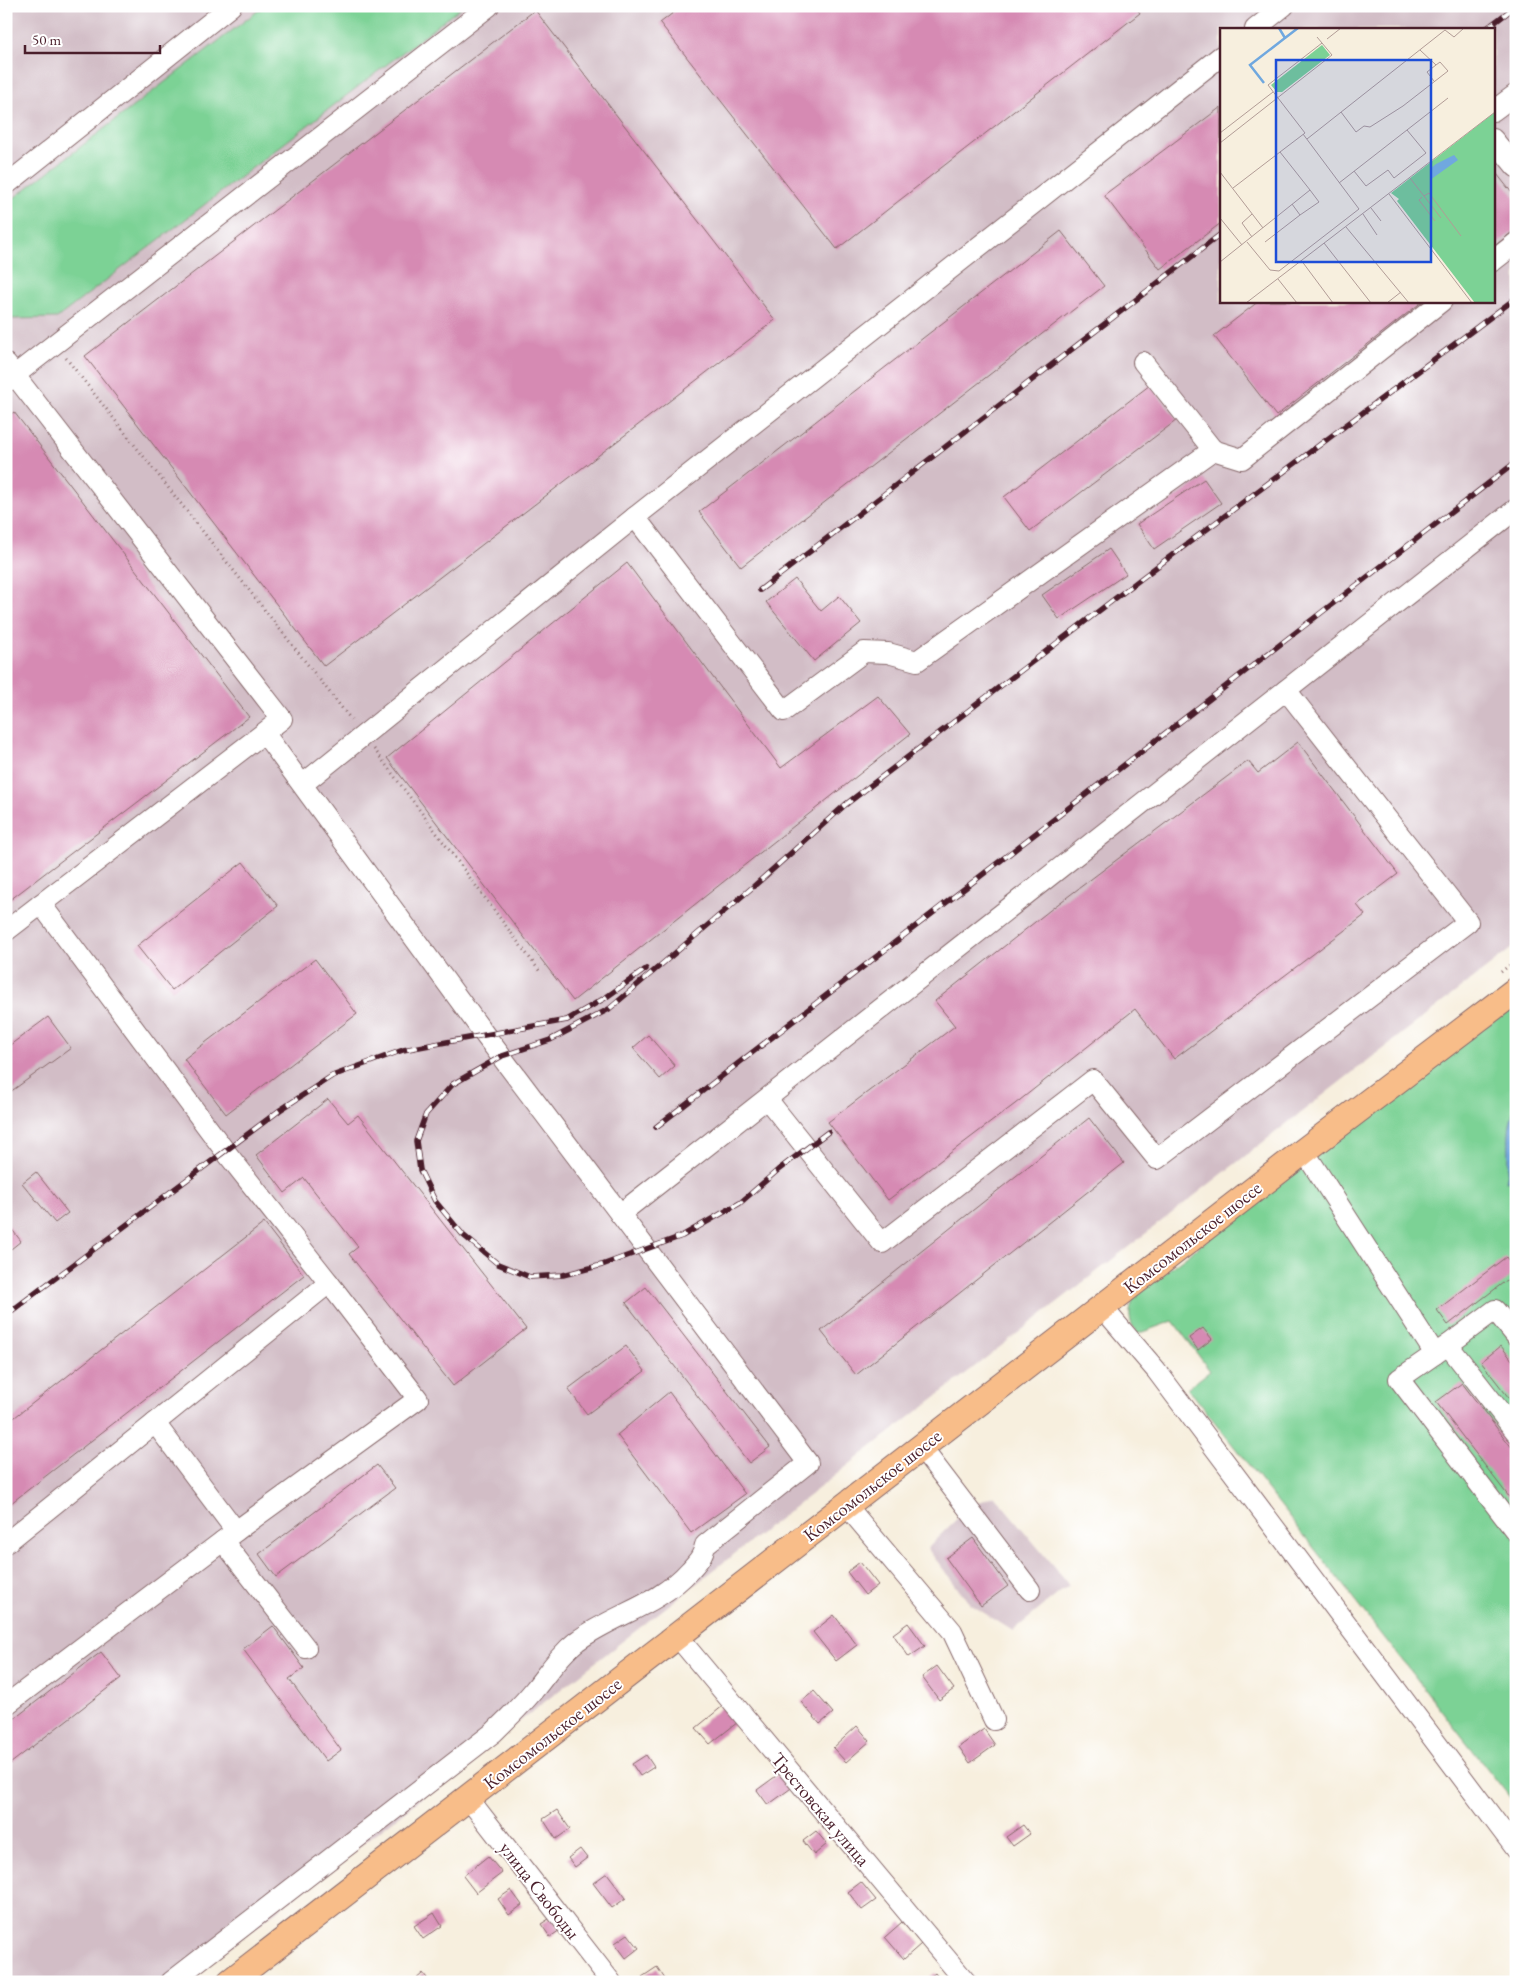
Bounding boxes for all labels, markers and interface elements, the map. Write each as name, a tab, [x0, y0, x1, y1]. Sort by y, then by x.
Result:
scale bar	[25, 22, 160, 54]
inset map	[1220, 28, 1494, 302]
text: 50 m	[32, 30, 61, 49]
street label: Комсомольское шоссе	[1118, 1176, 1267, 1299]
street label: Комсомольское шоссе	[798, 1424, 947, 1547]
street label: Комсомольское шоссе	[478, 1672, 627, 1795]
street label: Трестовская улица	[766, 1747, 876, 1872]
street label: улица Свободы	[494, 1836, 586, 1945]

